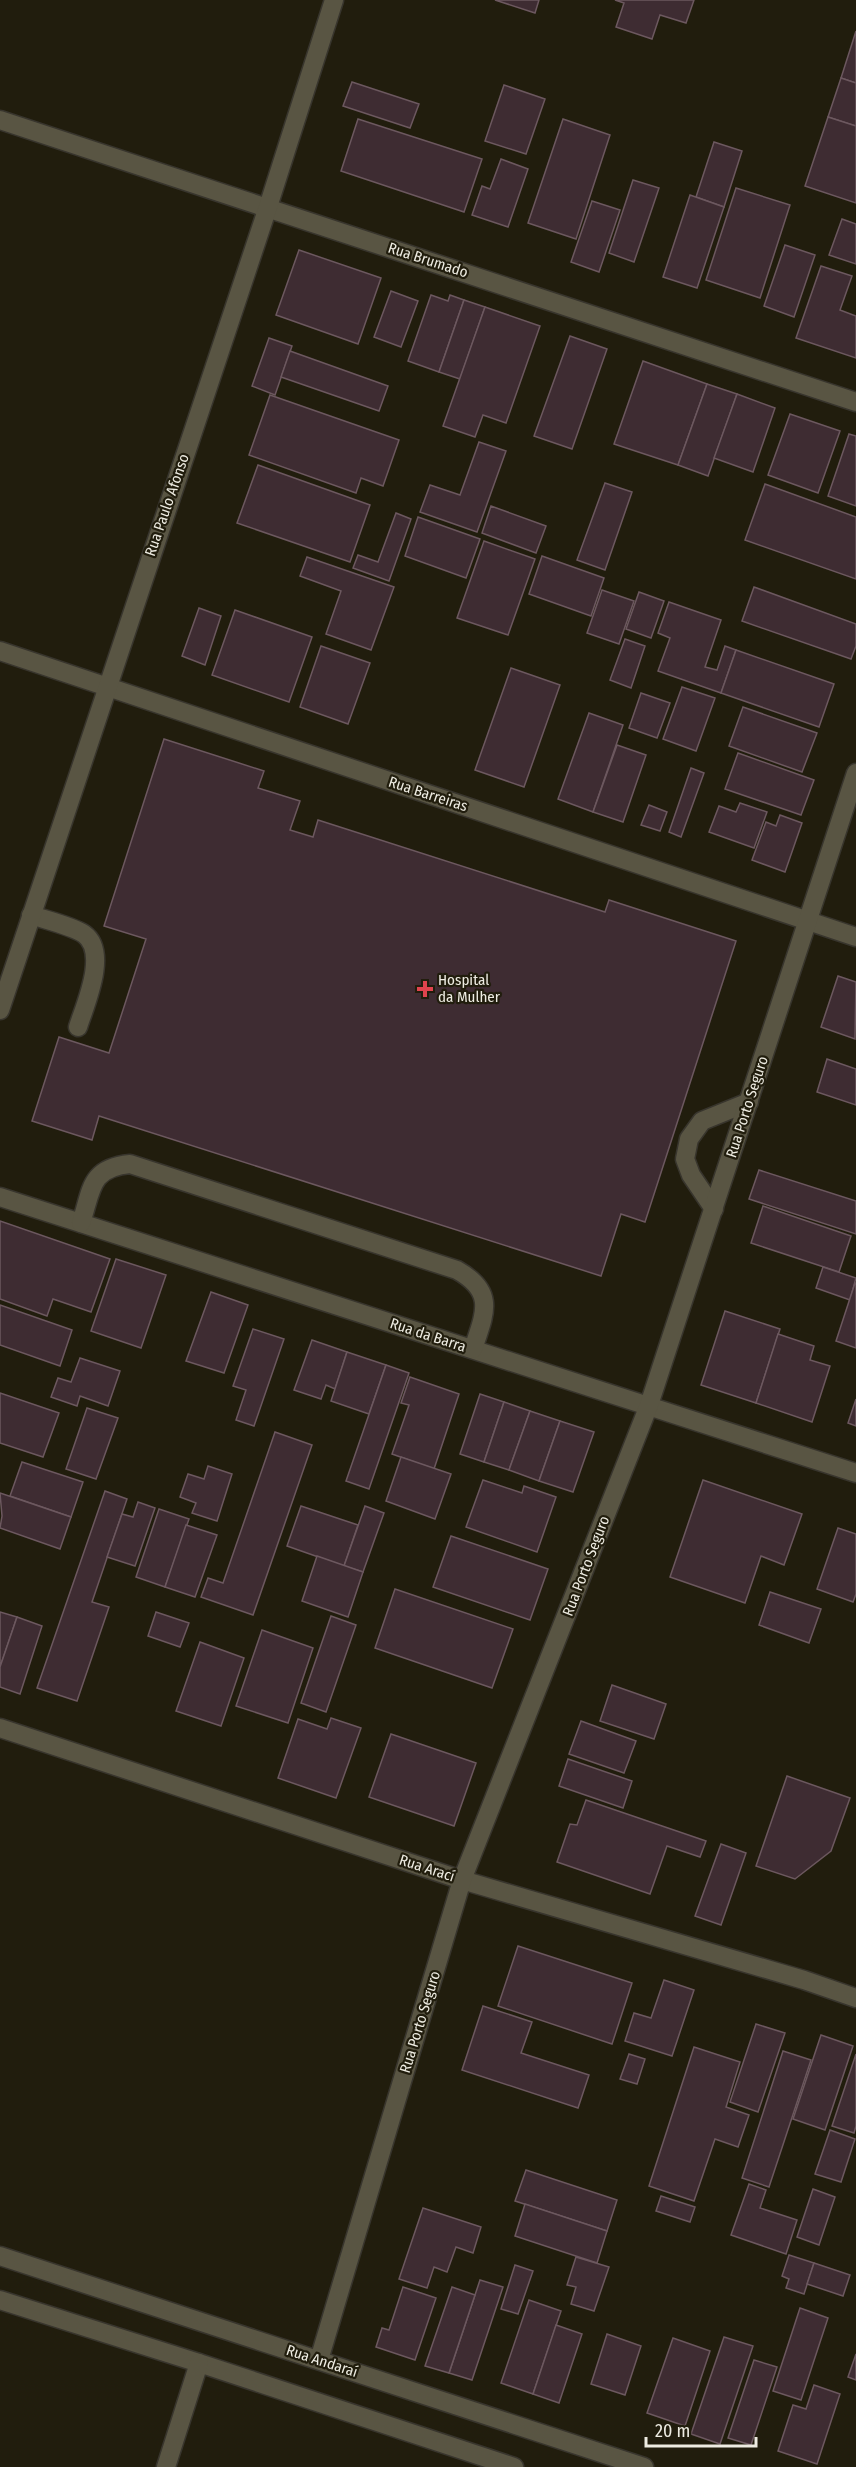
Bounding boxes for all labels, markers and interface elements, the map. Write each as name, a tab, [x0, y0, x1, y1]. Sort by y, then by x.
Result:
street label: Rua Brumado	[386, 239, 470, 281]
street label: Rua Paulo Afonso	[141, 451, 193, 558]
street label: Rua Barreiras	[386, 773, 470, 815]
place label: Hospital da Mulher	[438, 971, 501, 1006]
marker: Hospital da Mulher	[416, 980, 434, 998]
street label: Rua Porto Seguro	[722, 1054, 772, 1160]
street label: Rua da Barra	[388, 1314, 468, 1356]
street label: Rua Porto Seguro	[559, 1513, 613, 1619]
street label: Rua Arací	[397, 1851, 457, 1885]
street label: Rua Porto Seguro	[396, 1969, 444, 2075]
street label: Rua Andaraí	[284, 2341, 360, 2381]
scale bar	[646, 2410, 756, 2448]
text: 20 m	[655, 2420, 690, 2442]

